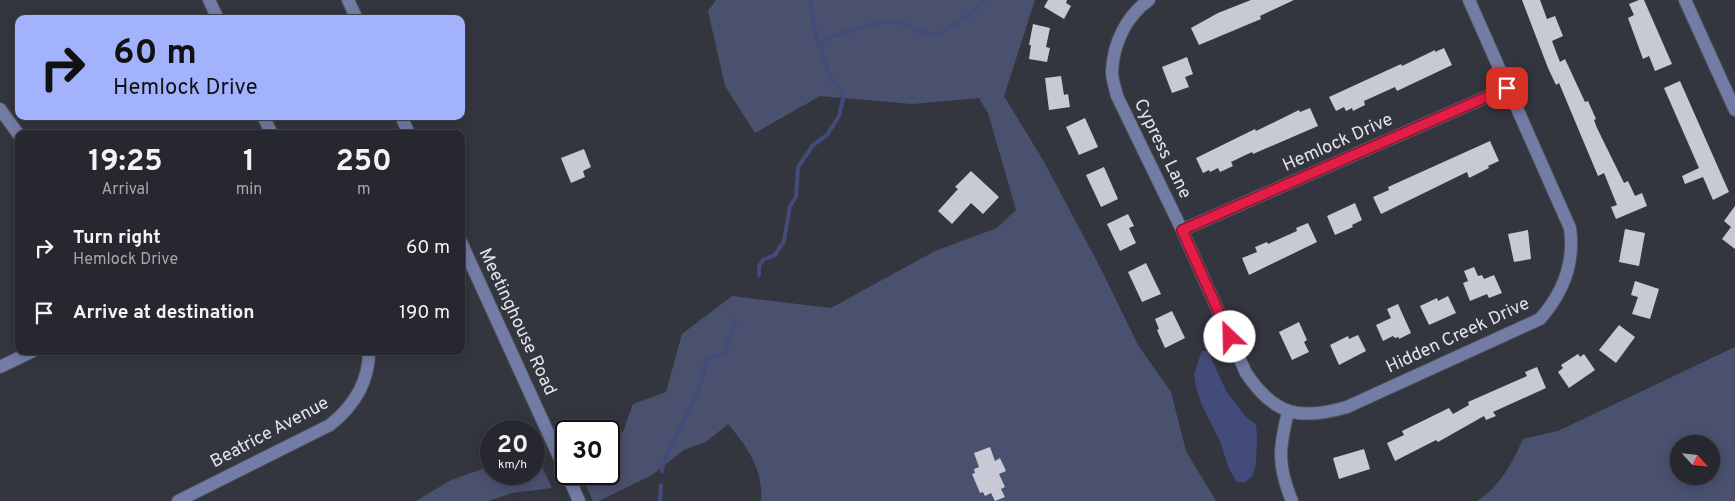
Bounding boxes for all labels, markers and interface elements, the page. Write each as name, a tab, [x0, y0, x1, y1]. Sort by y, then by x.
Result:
text: 60 m	[113, 32, 197, 76]
icon: right	[30, 35, 95, 100]
pin	[1486, 67, 1528, 109]
icon: arrive	[1493, 74, 1521, 102]
text: Hemlock Drive	[113, 75, 258, 102]
street label: Cypress Lane	[1128, 95, 1196, 203]
street label: Hemlock Drive	[1279, 108, 1397, 178]
text: 19:25	[88, 144, 163, 181]
text: 1	[243, 144, 255, 181]
text: 250	[336, 144, 392, 181]
text: Arrival	[102, 180, 149, 200]
text: min	[236, 180, 262, 200]
text: m	[357, 180, 370, 200]
text: Turn right	[73, 226, 161, 250]
icon: right	[30, 234, 58, 262]
text: 60 m	[406, 236, 450, 260]
street label: Meetinghouse Road	[473, 245, 561, 399]
text: Hemlock Drive	[73, 250, 178, 270]
street label: Hidden Creek Drive	[1382, 293, 1534, 379]
icon: arrive	[30, 299, 58, 327]
text: Arrive at destination	[73, 301, 254, 325]
text: 190 m	[399, 301, 450, 325]
position arrow	[1203, 310, 1255, 362]
street label: Beatrice Avenue	[207, 392, 333, 474]
speed limit sign: 30	[555, 420, 620, 485]
text: 20	[497, 430, 528, 462]
north arrow	[1670, 435, 1720, 485]
map controls	[1670, 435, 1720, 485]
text: km/h	[498, 457, 527, 473]

